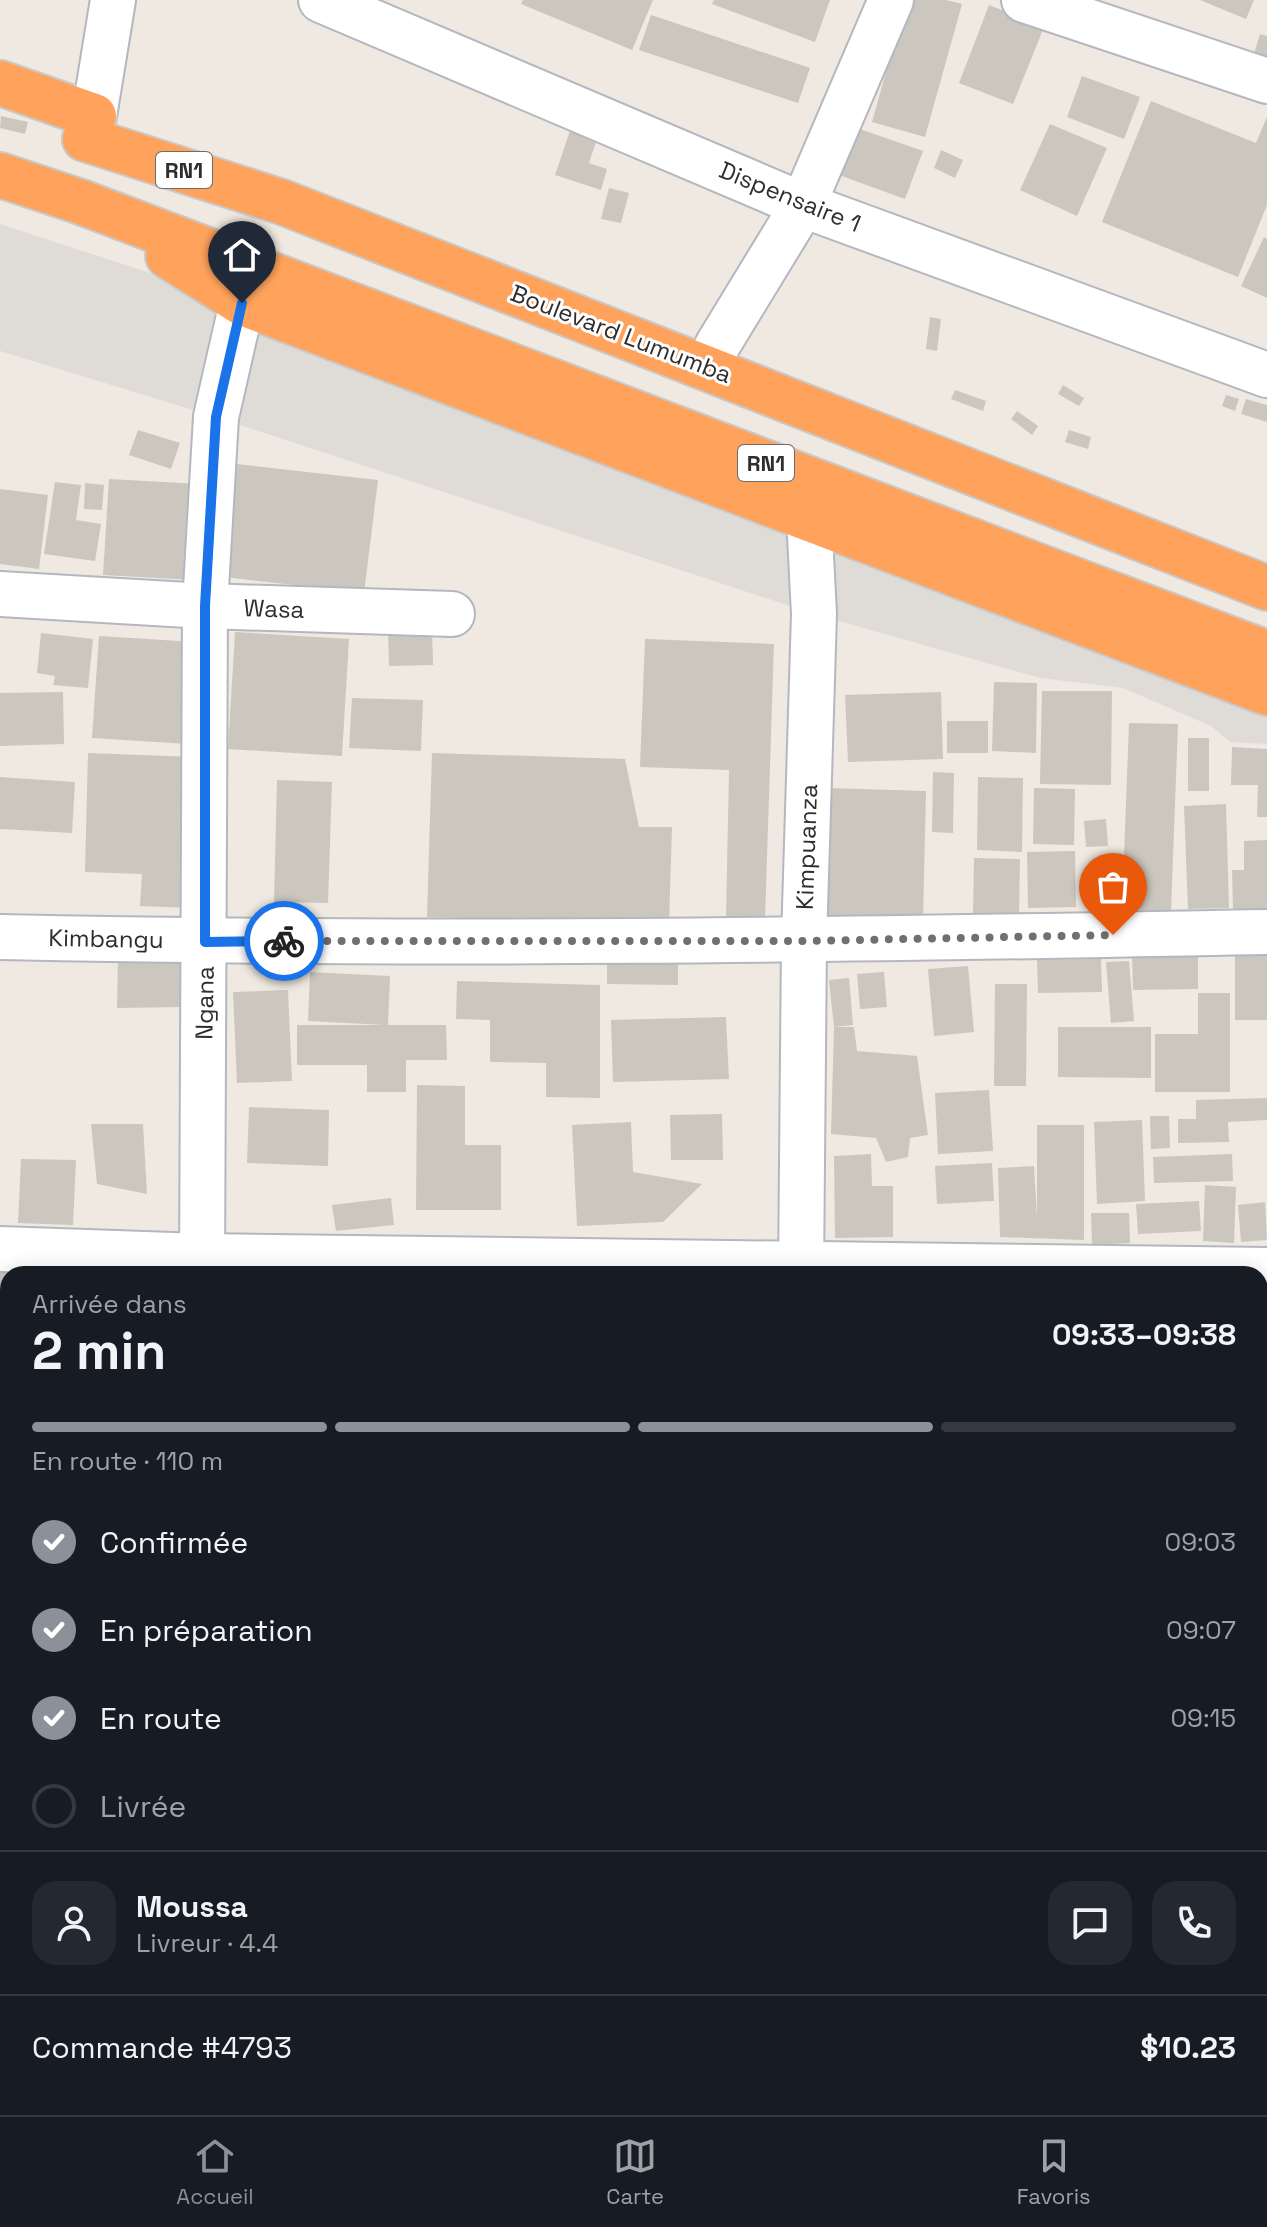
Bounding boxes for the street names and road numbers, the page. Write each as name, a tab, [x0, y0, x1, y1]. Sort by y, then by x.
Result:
road number: RN1	[156, 152, 212, 188]
street label: Dispensaire 1	[715, 154, 866, 239]
street label: Boulevard Lumumba	[506, 277, 736, 390]
road number: RN1	[738, 445, 794, 481]
street label: Wasa	[243, 592, 305, 625]
street label: Kimpuanza	[789, 783, 824, 911]
street label: Kimbangu	[48, 922, 164, 955]
street label: Ngana	[188, 966, 221, 1040]

